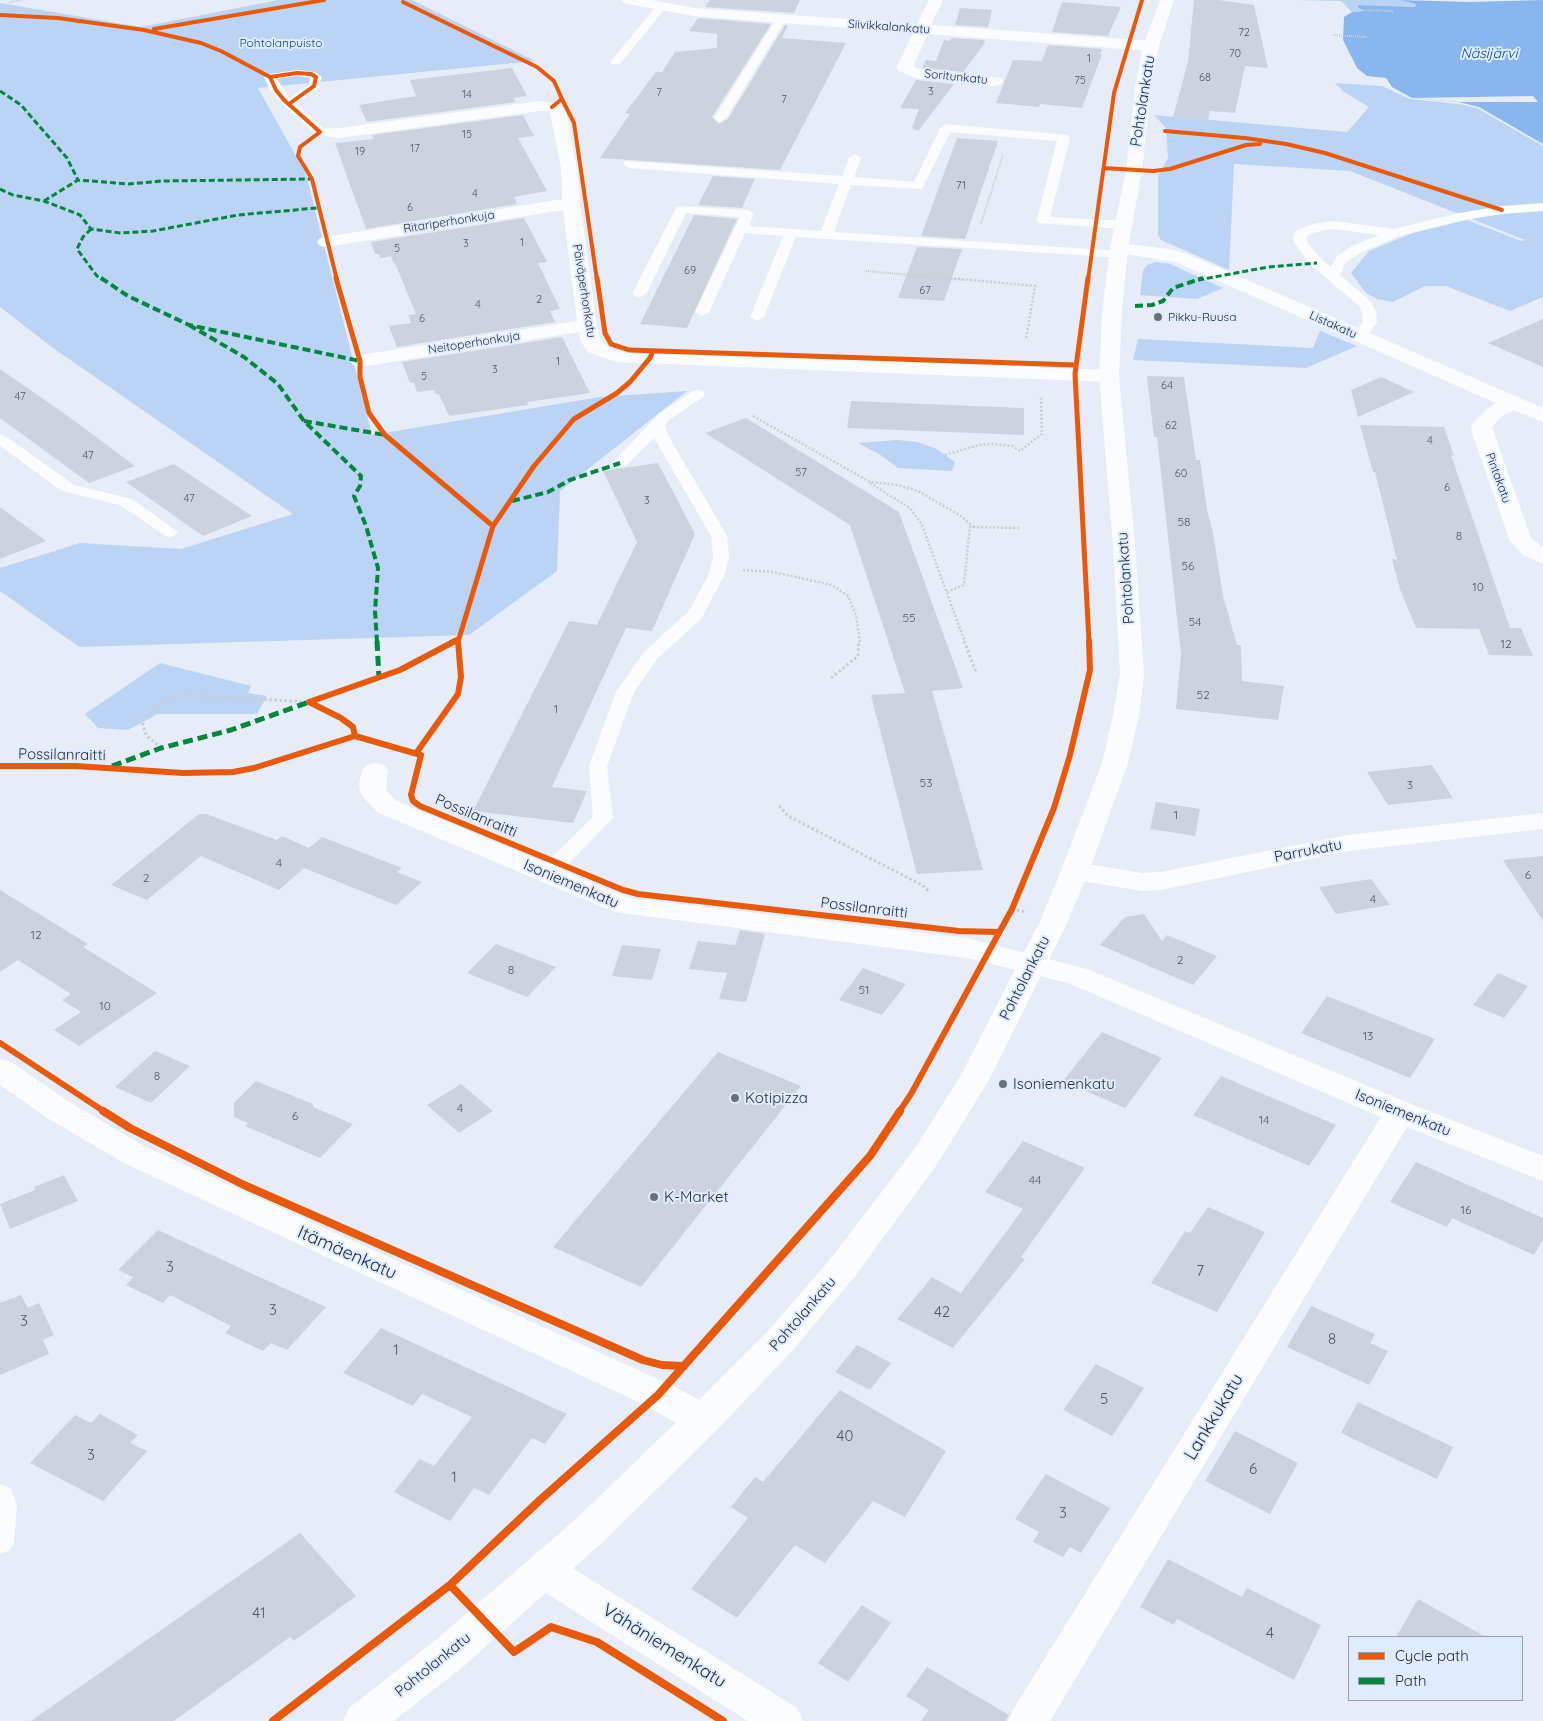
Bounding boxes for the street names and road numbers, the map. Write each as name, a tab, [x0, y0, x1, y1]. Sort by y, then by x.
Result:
street label: Siivikkalankatu	[847, 17, 931, 37]
street label: Pohtolankatu	[1127, 54, 1159, 148]
street label: Soritunkatu	[924, 67, 988, 87]
street label: Ritariperhonkuja	[402, 208, 496, 236]
street label: Päiväperhonkatu	[569, 243, 599, 339]
street label: Listakatu	[1307, 308, 1359, 342]
street label: Neitoperhonkuja	[427, 329, 521, 357]
street label: Pintakatu	[1482, 451, 1514, 505]
street label: Pohtolankatu	[1114, 531, 1138, 625]
street label: Possilanraitti	[18, 745, 106, 765]
street label: Possilanraitti	[432, 791, 520, 841]
street label: Parrukatu	[1273, 836, 1343, 866]
street label: Isoniemenkatu	[521, 856, 621, 912]
street label: Possilanraitti	[819, 894, 909, 922]
street label: Pohtolankatu	[996, 933, 1054, 1023]
street label: Isoniemenkatu	[1352, 1086, 1454, 1140]
street label: Itämäenkatu	[294, 1222, 400, 1284]
street label: Pohtolankatu	[766, 1273, 840, 1355]
street label: Lankkukatu	[1180, 1370, 1248, 1464]
street label: Vähäniemenkatu	[598, 1599, 730, 1693]
street label: Pohtolankatu	[391, 1629, 475, 1701]

